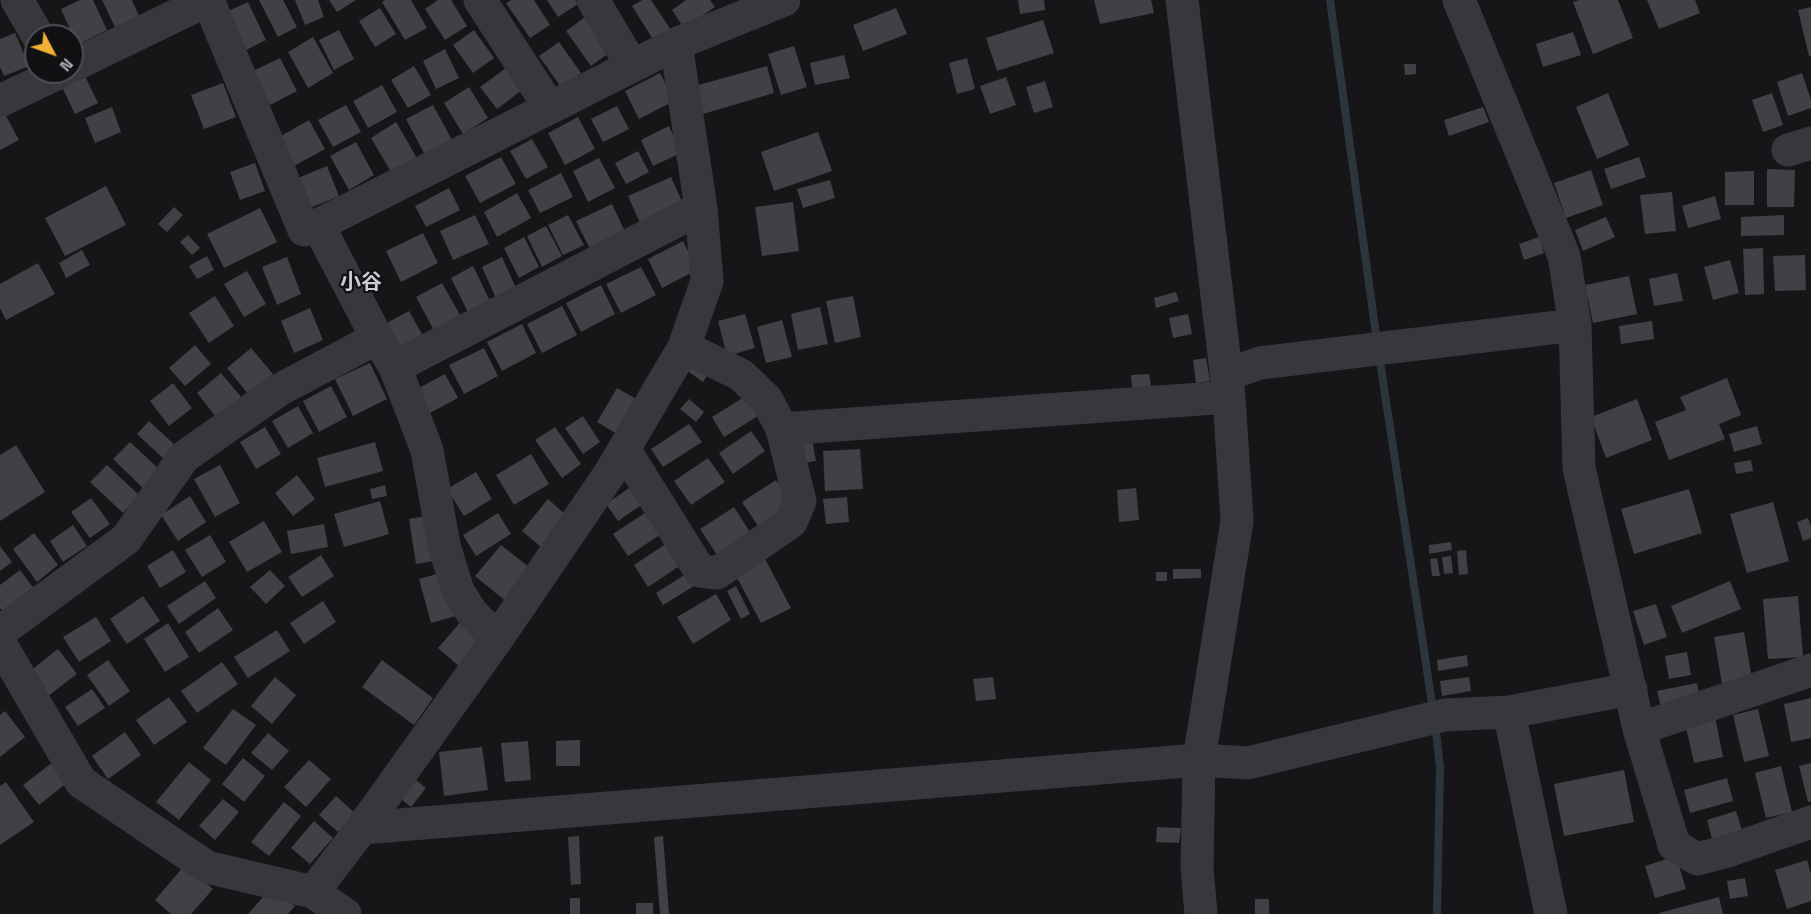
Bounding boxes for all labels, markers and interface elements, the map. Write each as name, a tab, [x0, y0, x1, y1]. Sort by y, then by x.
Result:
north arrow	[24, 24, 84, 84]
text: N	[55, 54, 78, 76]
district label: 小谷	[340, 270, 382, 296]

